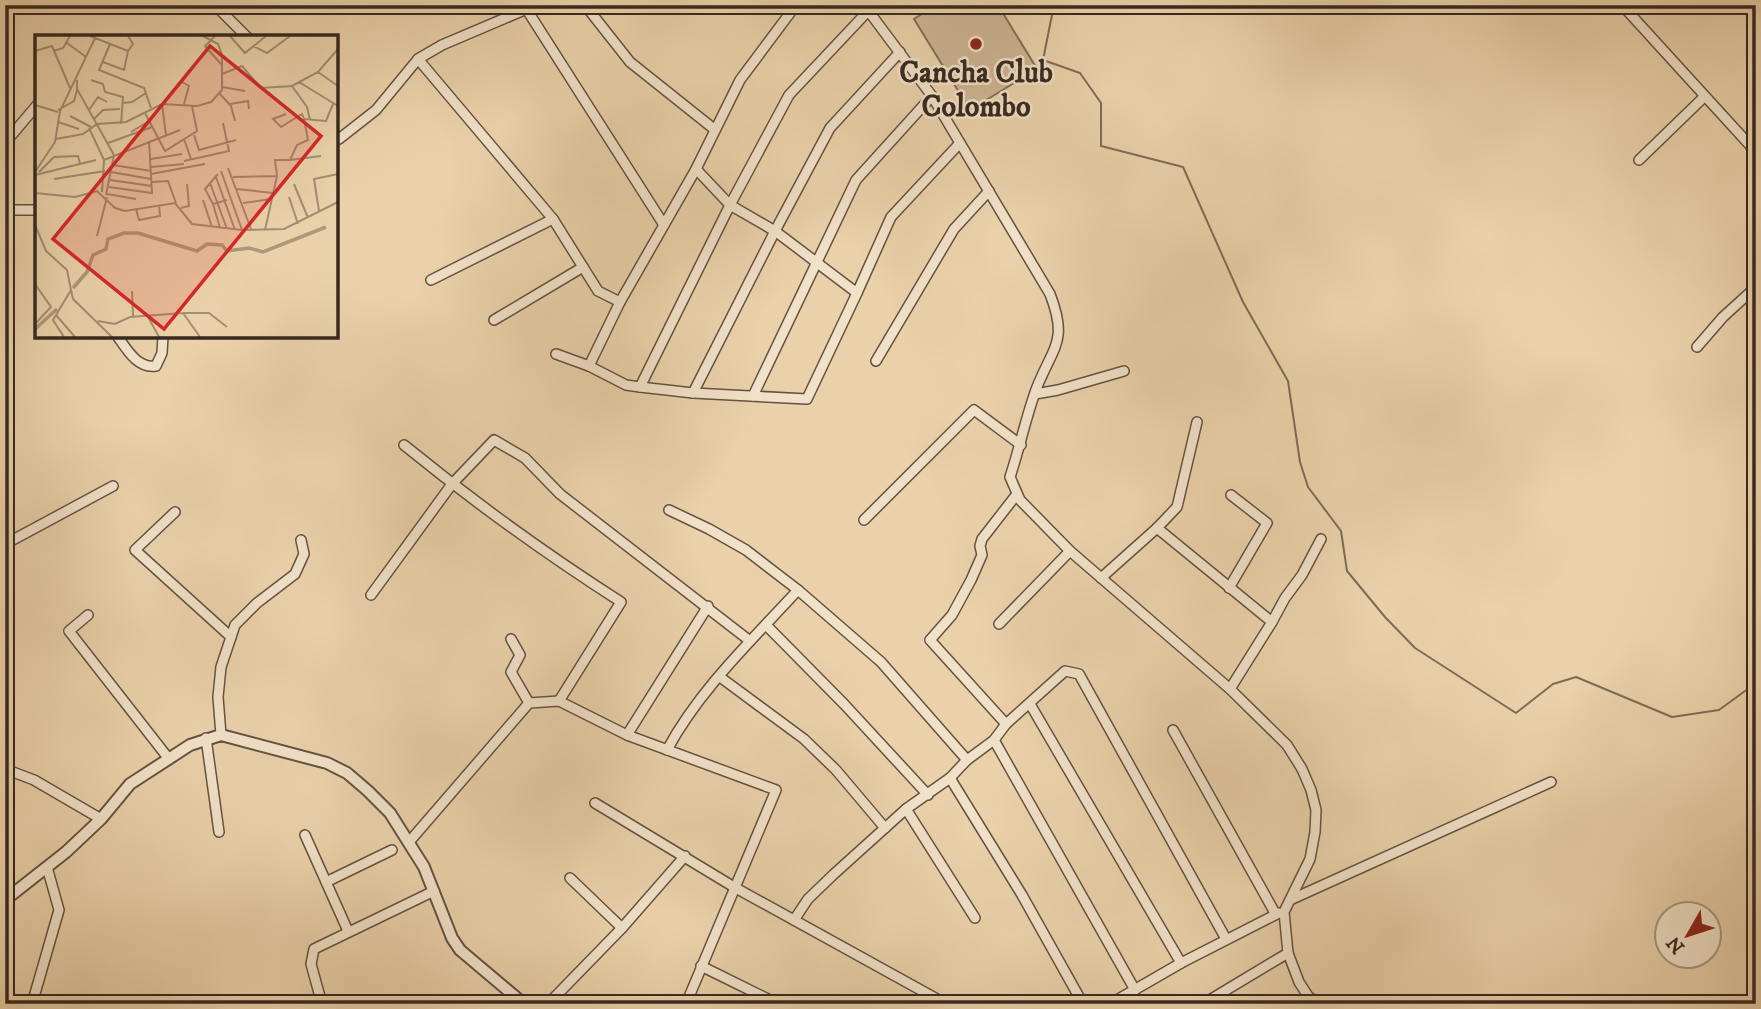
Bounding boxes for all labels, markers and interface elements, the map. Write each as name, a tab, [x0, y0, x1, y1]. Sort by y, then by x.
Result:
inset map	[35, 35, 338, 338]
marker: Cancha Club Colombo	[968, 36, 984, 52]
place label: Cancha Club Colombo	[899, 55, 1053, 126]
north arrow	[1652, 900, 1722, 970]
text: N	[1662, 931, 1690, 958]

